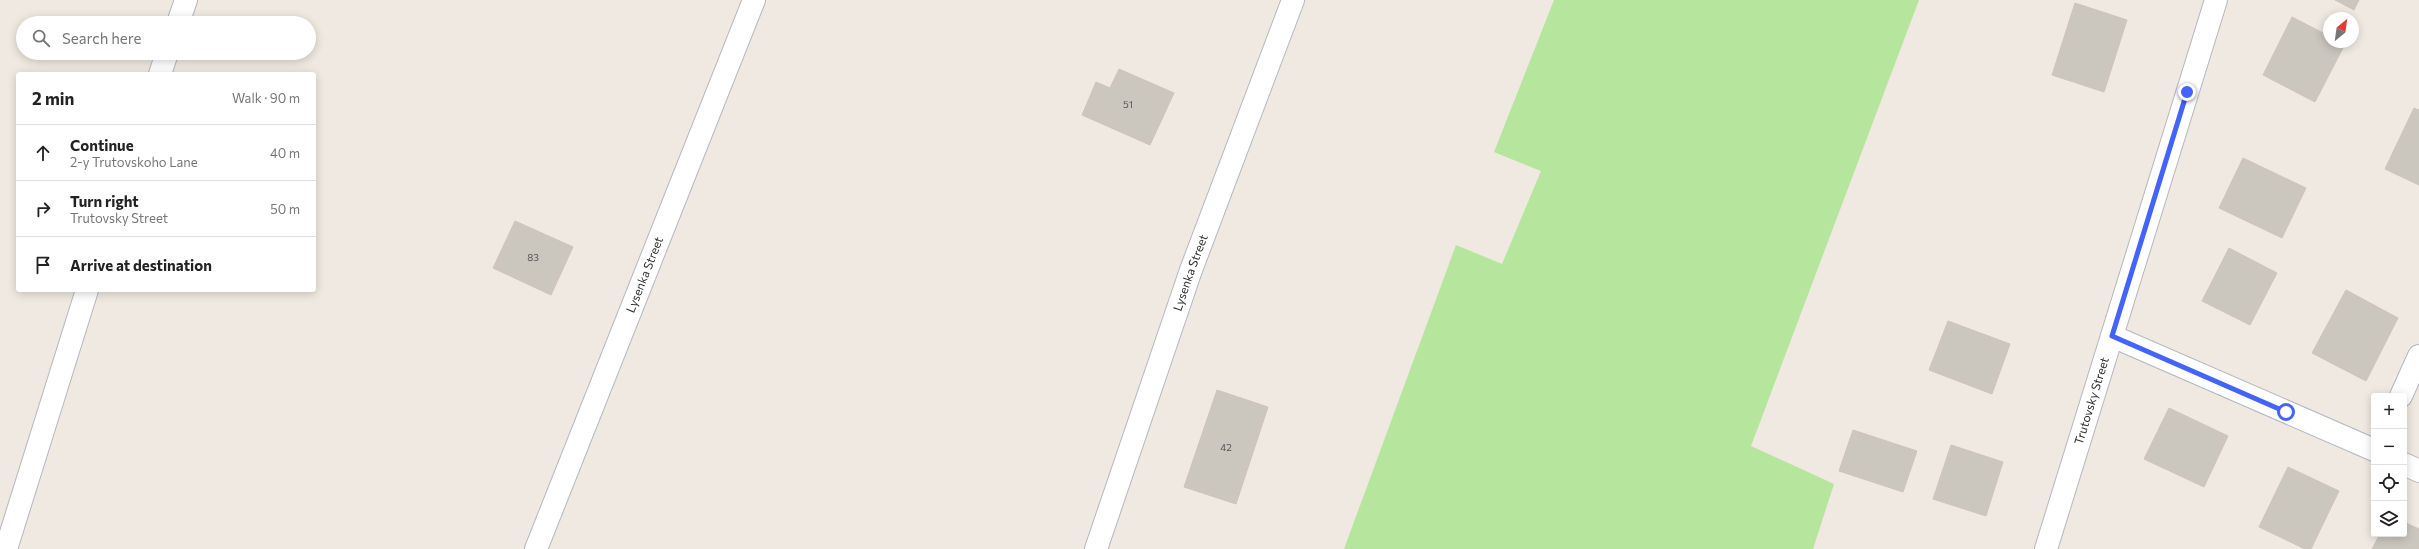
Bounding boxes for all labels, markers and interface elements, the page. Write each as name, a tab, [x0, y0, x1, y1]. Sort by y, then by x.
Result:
north arrow	[2323, 12, 2359, 48]
search box	[16, 16, 316, 60]
icon: search	[30, 27, 52, 49]
text: Search here	[62, 29, 141, 47]
route end	[2178, 83, 2196, 101]
text: 2 min	[32, 88, 74, 109]
text: Walk · 90 m	[232, 90, 300, 106]
house number: 51	[1123, 98, 1133, 110]
text: Continue	[70, 136, 134, 154]
icon: ahead	[32, 142, 54, 164]
text: 40 m	[270, 145, 300, 161]
text: 2-y Trutovskoho Lane	[70, 154, 198, 170]
text: Turn right	[70, 192, 139, 210]
icon: right	[32, 198, 54, 220]
text: 50 m	[270, 201, 300, 217]
text: Trutovsky Street	[70, 210, 168, 226]
street label: Lysenka Street	[1170, 232, 1210, 313]
street label: Lysenka Street	[623, 234, 665, 314]
house number: 83	[527, 251, 539, 263]
icon: arrive	[32, 254, 54, 276]
text: Arrive at destination	[70, 256, 212, 274]
street label: Trutovsky Street	[2071, 355, 2111, 446]
map controls	[2371, 393, 2407, 537]
button: +	[2371, 393, 2407, 429]
route start	[2277, 403, 2295, 421]
button: −	[2371, 429, 2407, 465]
house number: 42	[1220, 441, 1232, 453]
button: locate	[2371, 465, 2407, 501]
button: layers	[2371, 501, 2407, 537]

